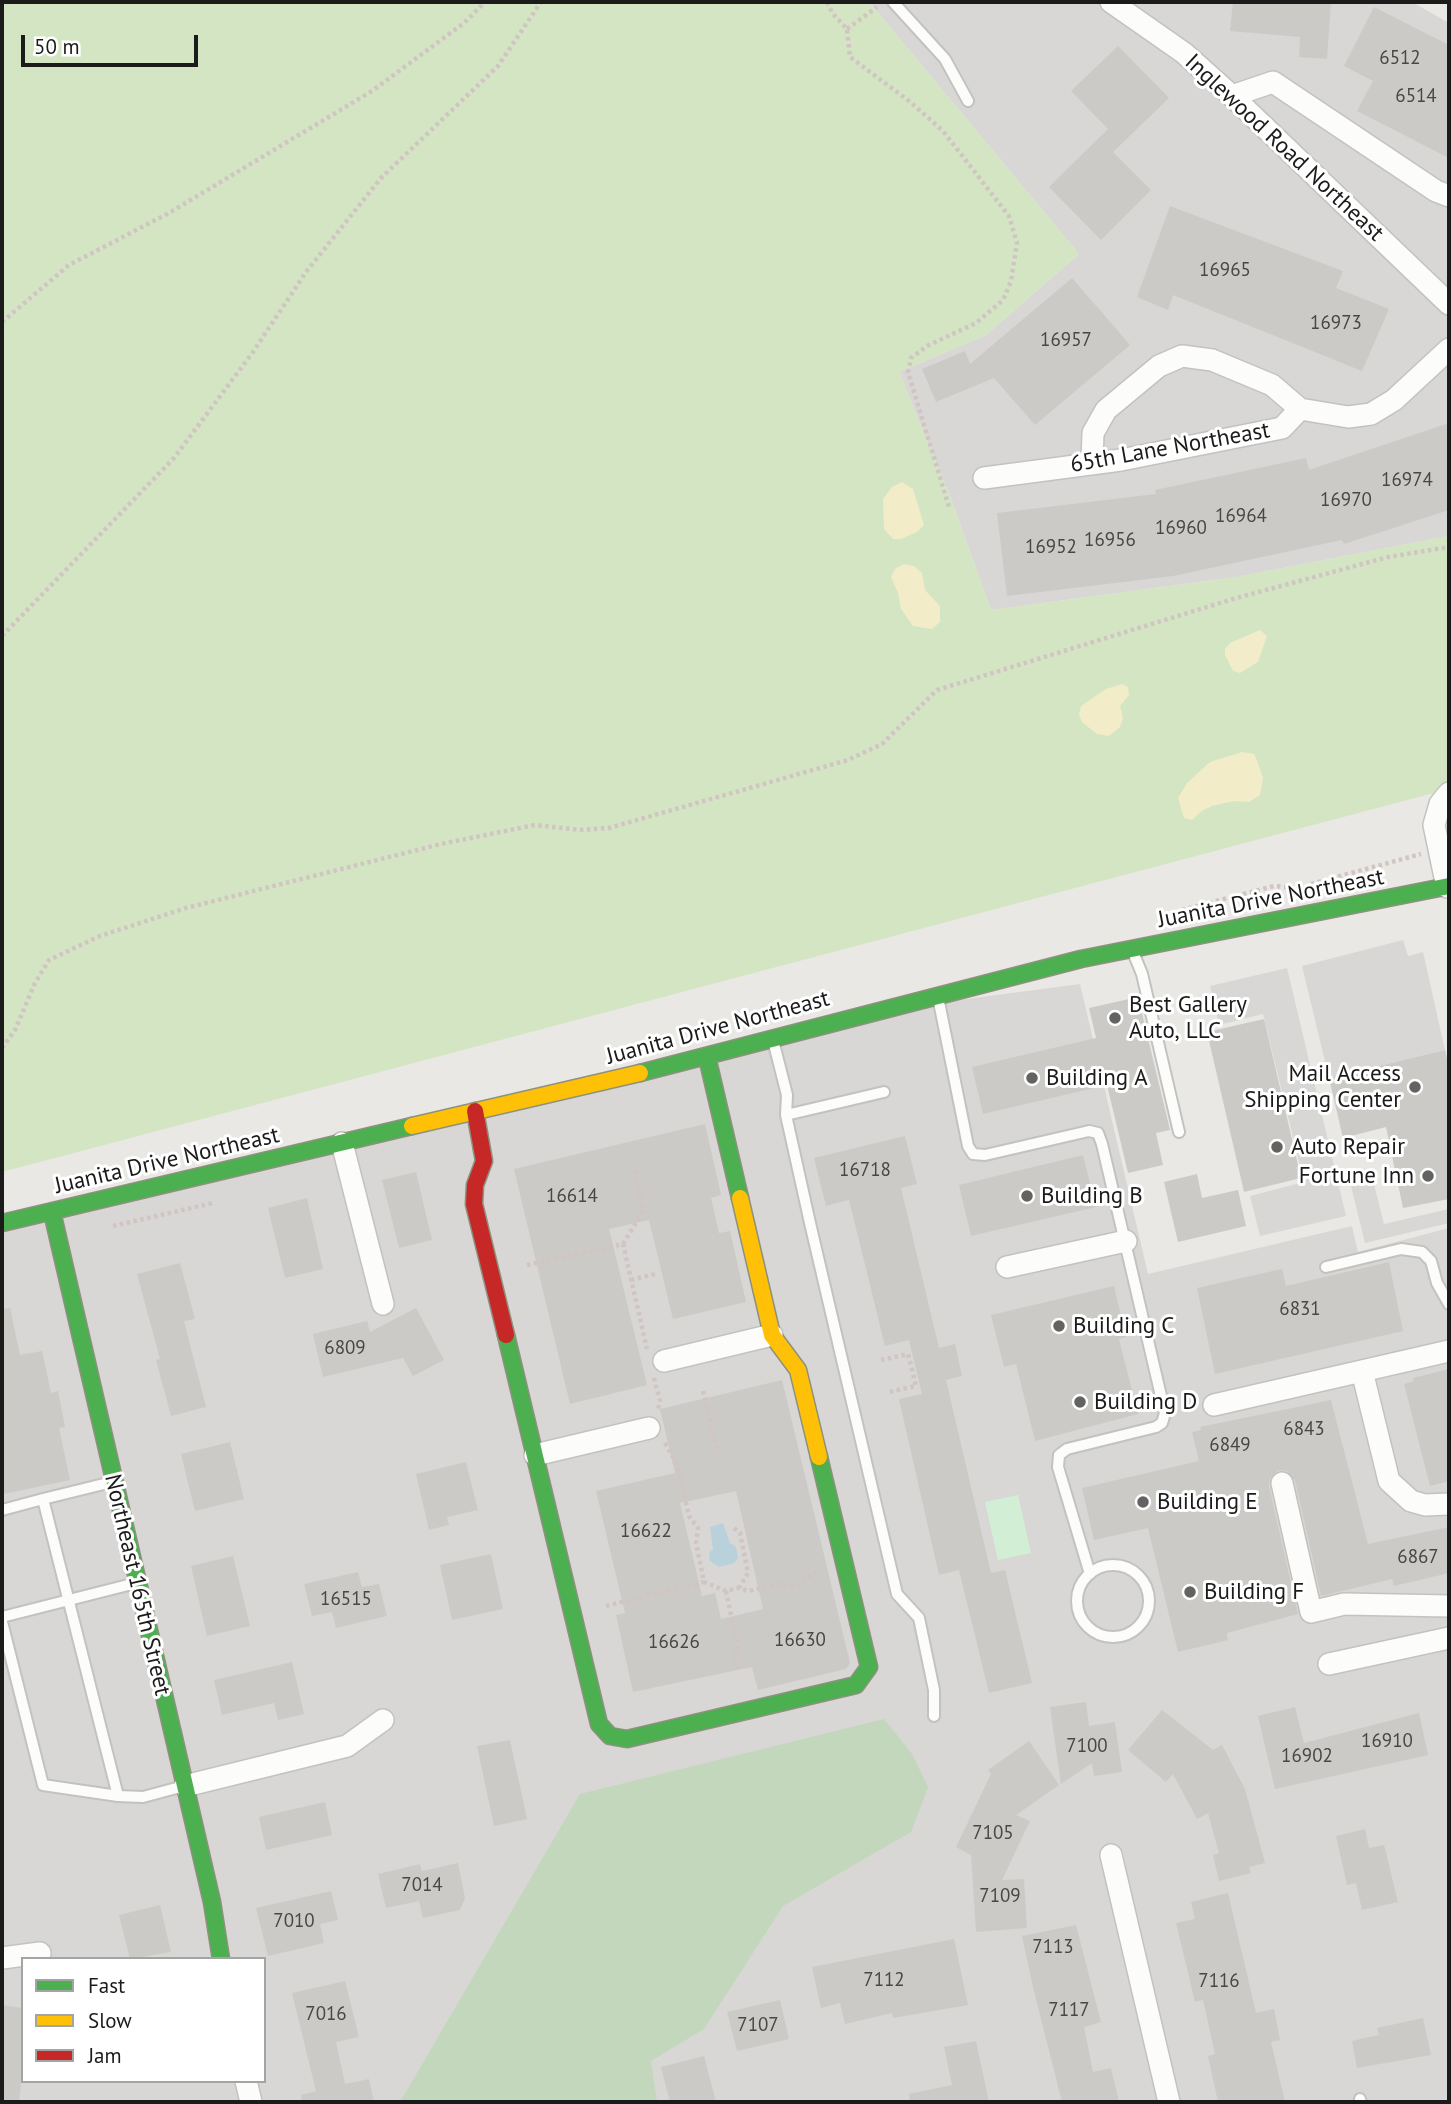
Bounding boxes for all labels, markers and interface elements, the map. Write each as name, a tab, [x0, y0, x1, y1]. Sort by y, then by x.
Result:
scale bar	[24, 21, 201, 65]
text: 50 m	[34, 33, 80, 60]
house number: 6512	[1379, 48, 1421, 70]
street label: Inglewood Road Northeast	[1179, 49, 1389, 247]
house number: 6514	[1395, 86, 1437, 108]
house number: 16965	[1199, 260, 1251, 282]
house number: 16973	[1310, 313, 1362, 335]
house number: 16957	[1040, 330, 1092, 352]
street label: 65th Lane Northeast	[1068, 417, 1272, 479]
house number: 16974	[1381, 470, 1433, 492]
house number: 16970	[1320, 490, 1372, 512]
house number: 16964	[1215, 506, 1267, 528]
house number: 16960	[1155, 518, 1207, 540]
house number: 16956	[1084, 530, 1136, 552]
house number: 16952	[1025, 537, 1077, 559]
street label: Juanita Drive Northeast	[1156, 864, 1386, 934]
street label: Juanita Drive Northeast	[604, 985, 832, 1071]
place label: Best Gallery Auto, LLC	[1129, 991, 1247, 1045]
marker: Best Gallery Auto, LLC	[1107, 1010, 1123, 1026]
place label: Mail Access Shipping Center	[1244, 1060, 1401, 1114]
place label: Building A	[1046, 1064, 1148, 1092]
marker: Building A	[1024, 1070, 1040, 1086]
marker: Mail Access Shipping Center	[1407, 1079, 1423, 1095]
street label: Juanita Drive Northeast	[52, 1122, 282, 1200]
place label: Auto Repair	[1291, 1133, 1405, 1161]
marker: Auto Repair	[1269, 1139, 1285, 1155]
house number: 16718	[839, 1160, 891, 1182]
place label: Fortune Inn	[1299, 1162, 1414, 1190]
marker: Fortune Inn	[1420, 1168, 1436, 1184]
place label: Building B	[1041, 1182, 1143, 1210]
house number: 16614	[546, 1186, 598, 1208]
marker: Building B	[1019, 1188, 1035, 1204]
house number: 6831	[1279, 1299, 1321, 1321]
place label: Building C	[1073, 1312, 1174, 1340]
marker: Building C	[1051, 1318, 1067, 1334]
house number: 6809	[324, 1338, 366, 1360]
place label: Building D	[1094, 1388, 1197, 1416]
marker: Building D	[1072, 1394, 1088, 1410]
house number: 6843	[1283, 1419, 1325, 1441]
house number: 6849	[1209, 1435, 1251, 1457]
street label: Northeast 165th Street	[98, 1472, 176, 1698]
place label: Building E	[1157, 1488, 1258, 1516]
marker: Building E	[1135, 1494, 1151, 1510]
house number: 16622	[620, 1521, 672, 1543]
house number: 6867	[1397, 1547, 1439, 1569]
place label: Building F	[1204, 1578, 1304, 1606]
marker: Building F	[1182, 1584, 1198, 1600]
house number: 16515	[320, 1589, 372, 1611]
house number: 16630	[774, 1630, 826, 1652]
house number: 16626	[648, 1632, 700, 1654]
house number: 16910	[1361, 1731, 1413, 1753]
house number: 7100	[1066, 1736, 1108, 1758]
house number: 16902	[1281, 1746, 1333, 1768]
house number: 7105	[972, 1823, 1014, 1845]
house number: 7014	[401, 1875, 443, 1897]
house number: 7109	[979, 1886, 1021, 1908]
house number: 7010	[273, 1911, 315, 1933]
house number: 7113	[1032, 1937, 1074, 1959]
legend	[21, 1957, 266, 2083]
house number: 7112	[863, 1970, 905, 1992]
house number: 7116	[1198, 1971, 1240, 1993]
text: Fast	[88, 1972, 125, 1999]
house number: 7117	[1048, 2000, 1090, 2022]
house number: 7016	[305, 2004, 347, 2026]
text: Slow	[88, 2007, 132, 2034]
house number: 7107	[737, 2015, 779, 2037]
text: Jam	[88, 2042, 122, 2069]

